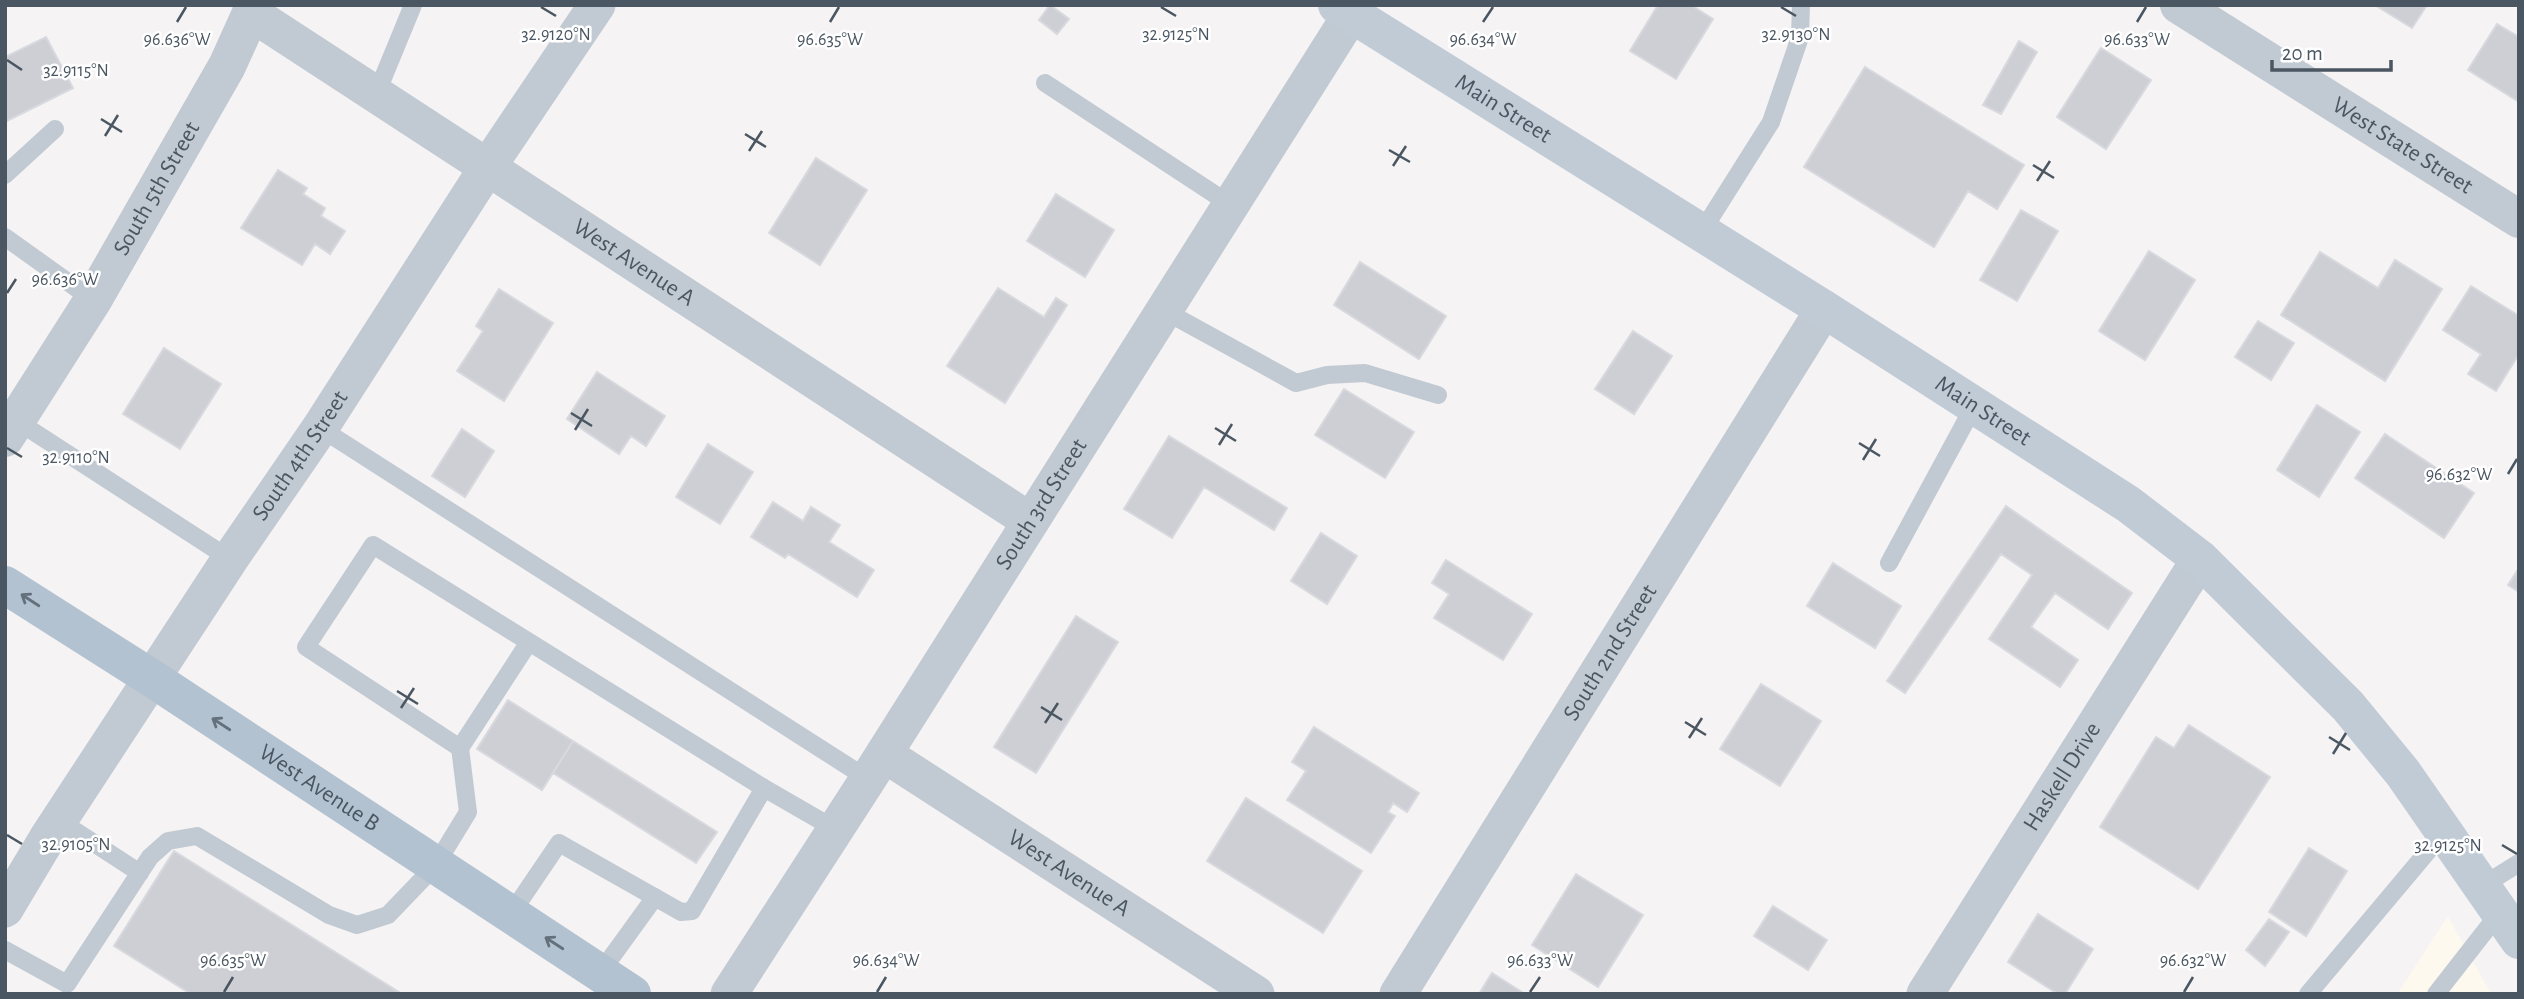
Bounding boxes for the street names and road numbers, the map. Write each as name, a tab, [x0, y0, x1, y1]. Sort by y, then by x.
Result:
street label: Main Street	[1451, 70, 1556, 148]
street label: West State Street	[2328, 93, 2477, 199]
street label: South 5th Street	[109, 117, 205, 260]
street label: West Avenue A	[569, 214, 699, 311]
street label: Main Street	[1931, 372, 2035, 451]
street label: South 4th Street	[248, 386, 353, 525]
street label: South 3rd Street	[991, 434, 1092, 574]
street label: South 2nd Street	[1559, 580, 1662, 725]
street label: Haskell Drive	[2019, 718, 2105, 835]
street label: West Avenue B	[254, 740, 384, 836]
street label: West Avenue A	[1004, 825, 1134, 921]

